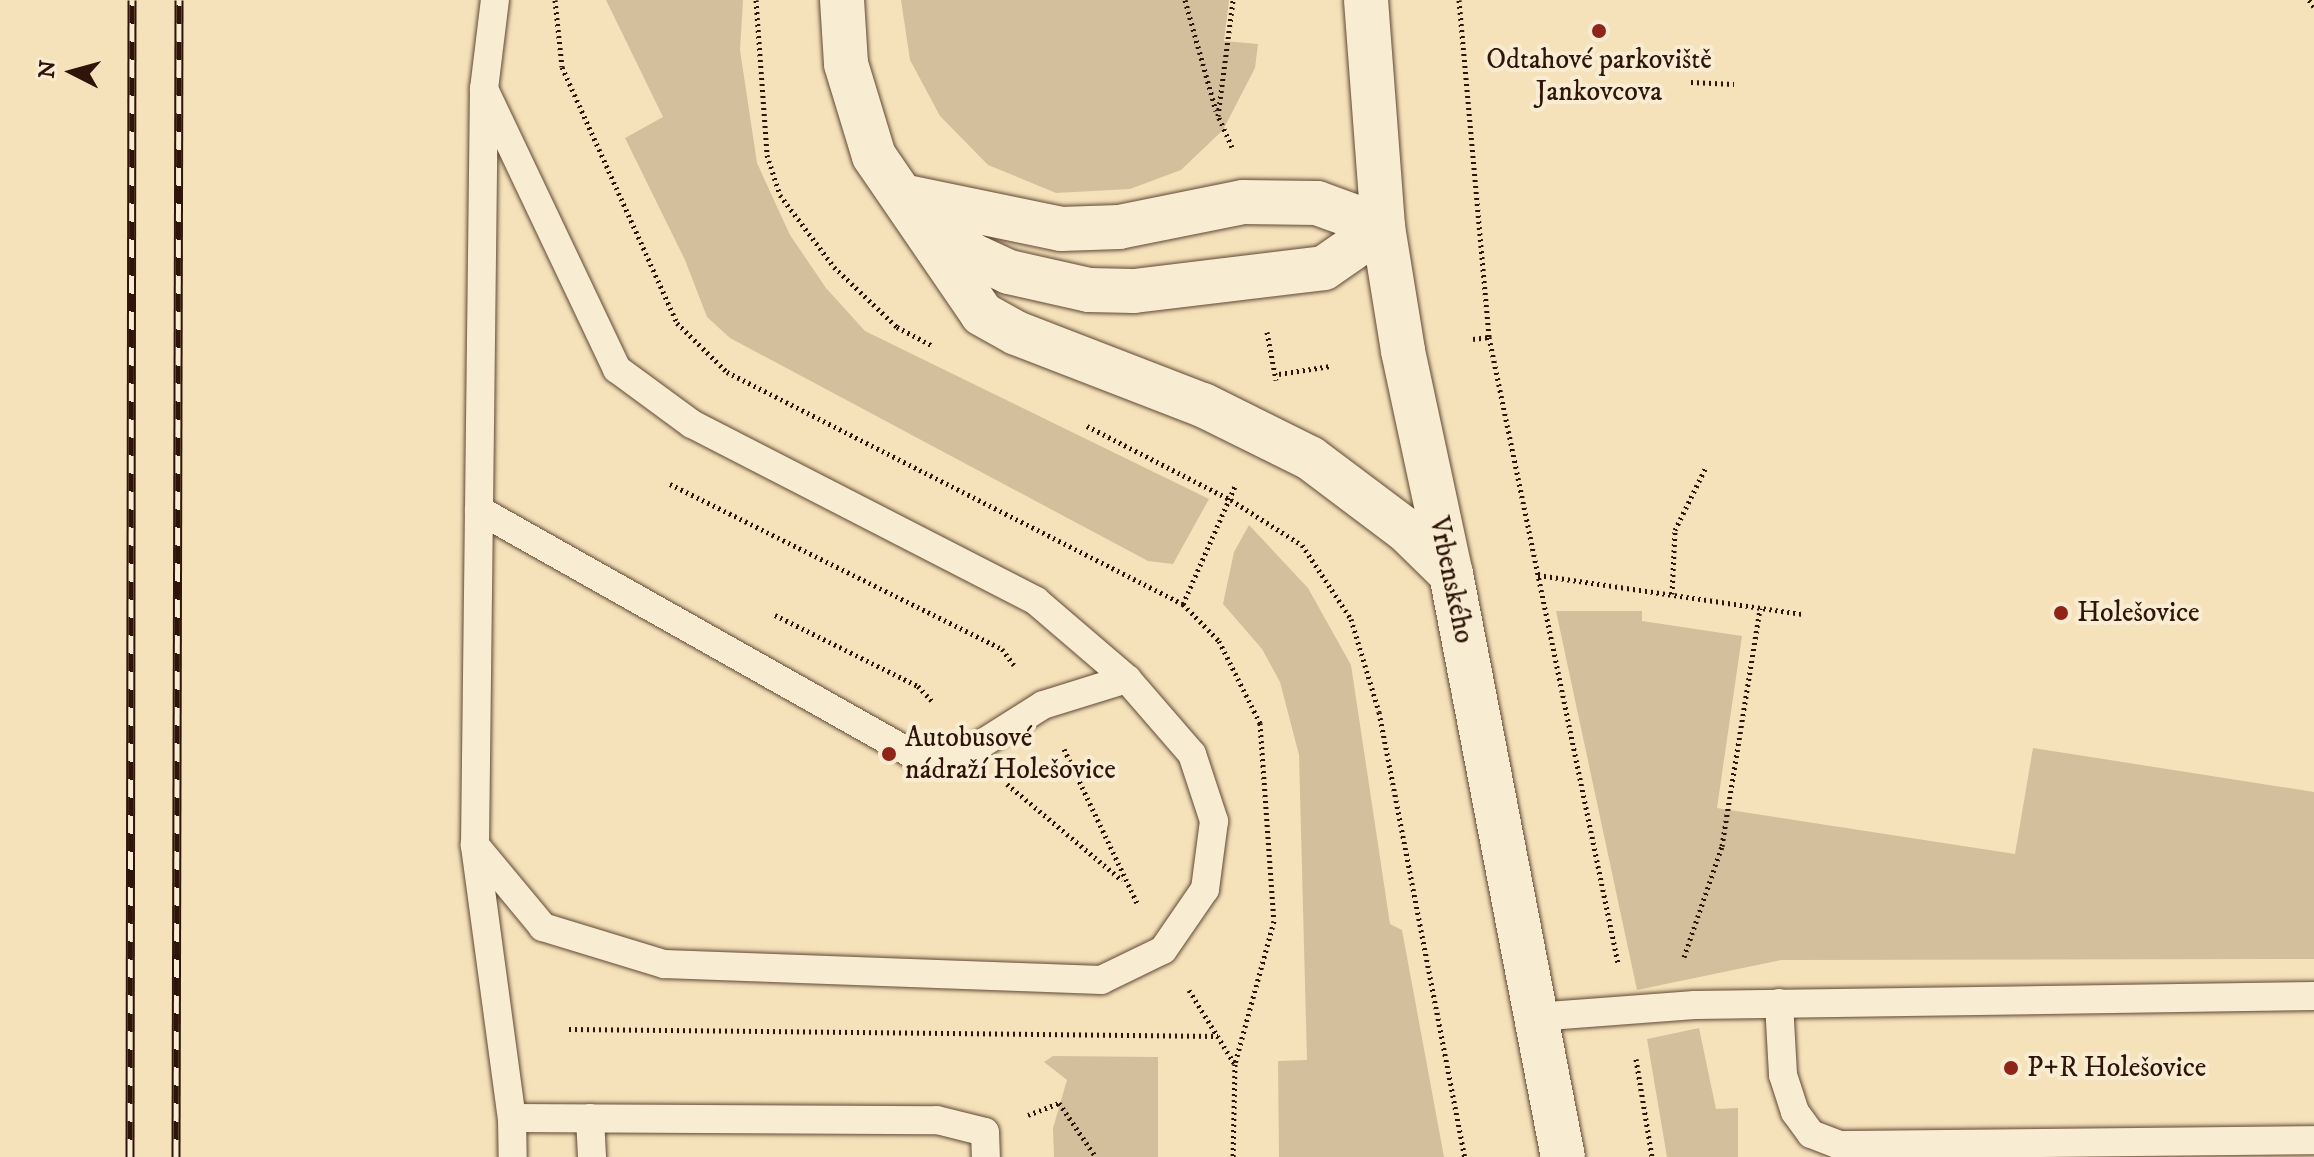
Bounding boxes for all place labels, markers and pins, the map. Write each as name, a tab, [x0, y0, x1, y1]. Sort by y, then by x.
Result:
marker: Odtahové parkoviště Jankovcova	[1590, 22, 1608, 40]
place label: Odtahové parkoviště Jankovcova	[1486, 43, 1712, 109]
place label: Holešovice	[2077, 596, 2200, 630]
marker: Holešovice	[2052, 604, 2070, 622]
place label: Autobusové nádraží Holešovice	[905, 721, 1116, 787]
marker: Autobusové nádraží Holešovice	[880, 745, 898, 763]
place label: P+R Holešovice	[2027, 1051, 2206, 1085]
marker: P+R Holešovice	[2002, 1059, 2020, 1077]

